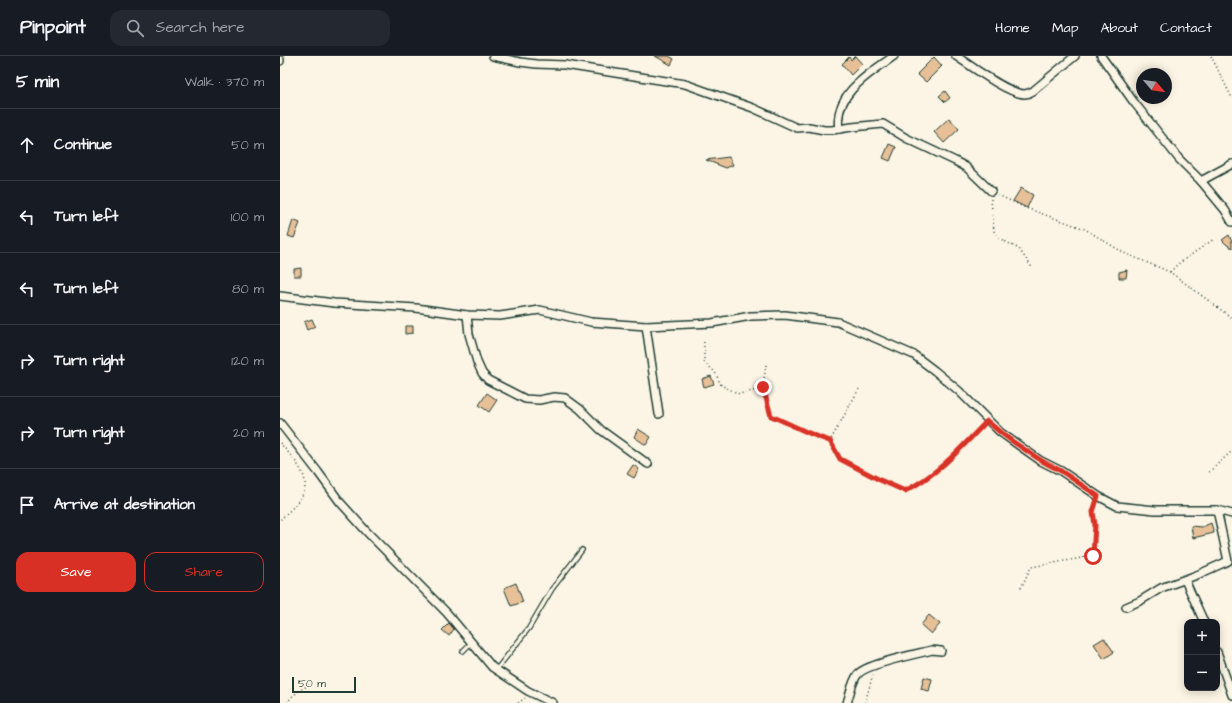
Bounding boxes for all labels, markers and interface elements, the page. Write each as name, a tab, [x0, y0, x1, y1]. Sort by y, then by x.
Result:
search box	[110, 10, 390, 46]
text: Pinpoint	[20, 14, 86, 41]
icon: search	[124, 17, 146, 39]
text: Search here	[156, 17, 244, 38]
text: Home	[995, 18, 1030, 38]
text: Map	[1052, 18, 1078, 38]
text: About	[1100, 18, 1138, 38]
text: Contact	[1160, 18, 1212, 38]
north arrow	[1136, 68, 1172, 104]
text: 5 min	[16, 70, 59, 94]
text: Walk · 370 m	[185, 73, 264, 91]
icon: ahead	[16, 134, 38, 156]
text: Continue	[54, 134, 112, 155]
text: 50 m	[231, 136, 264, 154]
icon: left	[16, 206, 38, 228]
text: Turn left	[54, 206, 118, 227]
text: 100 m	[231, 208, 264, 226]
icon: left	[16, 278, 38, 300]
text: Turn left	[54, 278, 118, 299]
text: 80 m	[232, 280, 264, 298]
icon: right	[16, 350, 38, 372]
text: Turn right	[54, 350, 125, 371]
text: 120 m	[231, 352, 264, 370]
route end	[754, 378, 772, 396]
icon: right	[16, 422, 38, 444]
text: Turn right	[54, 422, 125, 443]
text: 20 m	[233, 424, 264, 442]
icon: arrive	[16, 494, 38, 516]
text: Arrive at destination	[54, 494, 195, 515]
route start	[1084, 547, 1102, 565]
button: Save	[16, 552, 136, 592]
button: Share	[144, 552, 264, 592]
map controls	[1184, 619, 1220, 691]
button: +	[1184, 619, 1220, 655]
button: −	[1184, 655, 1220, 691]
scale bar	[292, 675, 356, 694]
text: 50 m	[298, 676, 326, 691]

